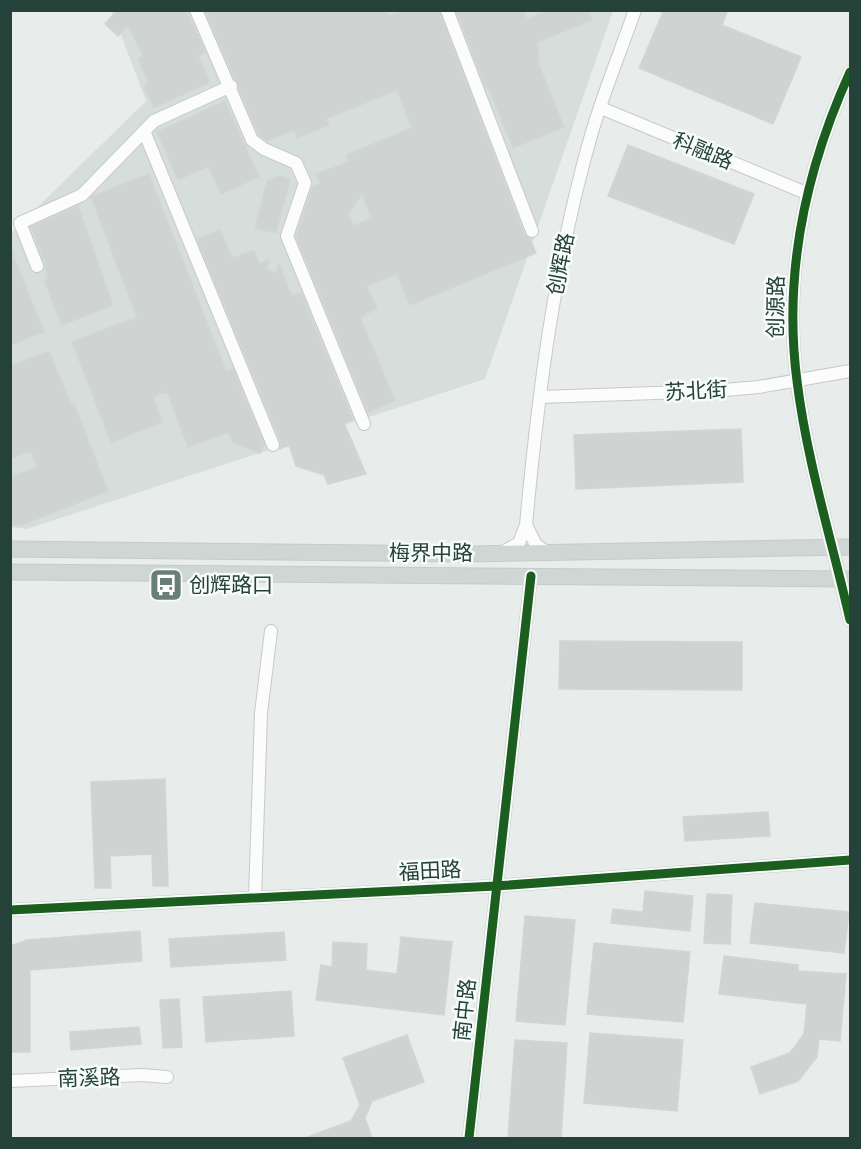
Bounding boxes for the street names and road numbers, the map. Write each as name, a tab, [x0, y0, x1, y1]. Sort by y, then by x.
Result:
street label: 科融路	[669, 128, 737, 174]
street label: 创辉路	[543, 231, 579, 297]
street label: 创源路	[763, 275, 789, 339]
street label: 苏北街	[664, 377, 728, 405]
street label: 梅界中路	[389, 541, 473, 565]
street label: 福田路	[398, 857, 462, 885]
street label: 南中路	[450, 977, 480, 1043]
street label: 南溪路	[57, 1065, 121, 1091]

